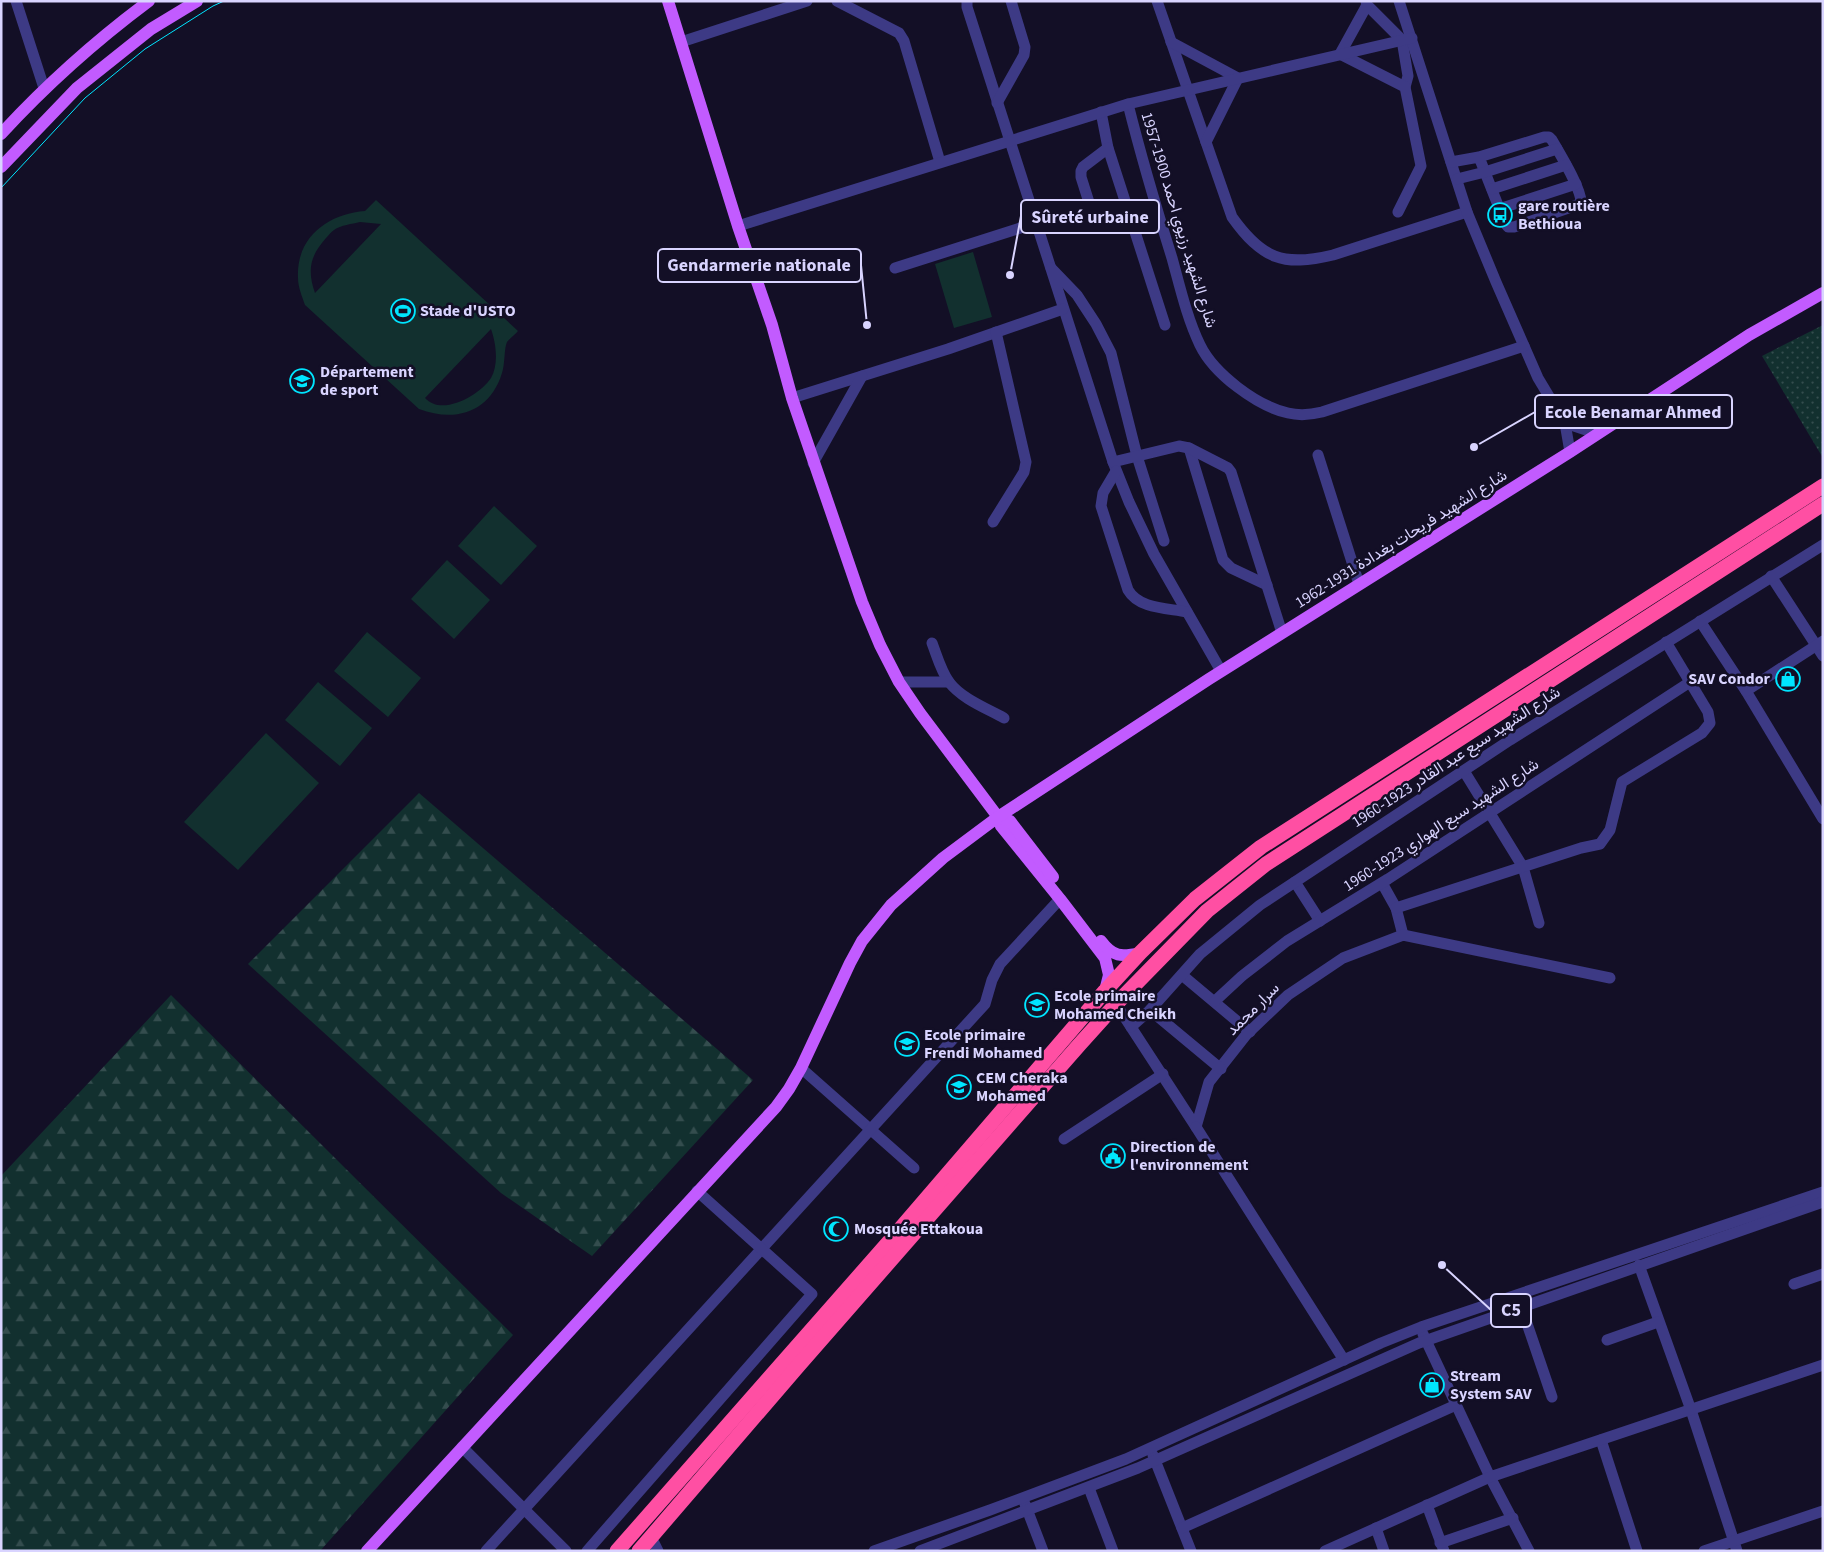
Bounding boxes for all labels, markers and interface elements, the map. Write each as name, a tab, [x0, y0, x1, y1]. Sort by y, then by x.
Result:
street label: شارع الشهيد رزيوي احمد 1900-1957	[1134, 109, 1222, 331]
place label: gare routière Bethioua	[1518, 195, 1610, 235]
callout: Sûreté urbaine	[1021, 200, 1159, 233]
bus stop icon: gare routière Bethioua	[1487, 202, 1513, 228]
text: Sûreté urbaine	[1031, 205, 1149, 230]
callout: Gendarmerie nationale	[658, 249, 861, 282]
text: Gendarmerie nationale	[667, 253, 851, 278]
sports icon: Stade d'USTO	[390, 298, 416, 324]
place label: Stade d'USTO	[420, 300, 516, 322]
place label: Département de sport	[320, 361, 414, 401]
school or university icon: Département de sport	[289, 368, 315, 394]
callout: Ecole Benamar Ahmed	[1535, 395, 1732, 428]
text: Ecole Benamar Ahmed	[1544, 400, 1722, 425]
street label: شارع الشهيد فريحات بغدادة 1931-1962	[1291, 464, 1511, 614]
shop icon: SAV Condor	[1775, 666, 1801, 692]
place label: SAV Condor	[1688, 668, 1771, 690]
street label: شارع الشهيد سبع عبد القادر 1923-1960	[1347, 681, 1565, 833]
street label: شارع الشهيد سبع الهواري 1923-1960	[1339, 753, 1544, 898]
street label: سرار محمد	[1221, 977, 1285, 1041]
place label: Ecole primaire Mohamed Cheikh	[1054, 985, 1176, 1025]
school or university icon: Ecole primaire Mohamed Cheikh	[1024, 992, 1050, 1018]
place label: Ecole primaire Frendi Mohamed	[924, 1024, 1042, 1064]
school or university icon: Ecole primaire Frendi Mohamed	[894, 1031, 920, 1057]
place label: CEM Cheraka Mohamed	[976, 1067, 1068, 1107]
school or university icon: CEM Cheraka Mohamed	[946, 1074, 972, 1100]
place label: Direction de l'environnement	[1130, 1136, 1248, 1176]
public building icon: Direction de l'environnement	[1100, 1143, 1126, 1169]
mosque icon: Mosquée Ettakoua	[823, 1216, 849, 1242]
place label: Mosquée Ettakoua	[854, 1218, 983, 1240]
callout: C5	[1491, 1294, 1531, 1327]
text: C5	[1501, 1298, 1521, 1323]
place label: Stream System SAV	[1450, 1365, 1533, 1405]
shop icon: Stream System SAV	[1419, 1372, 1445, 1398]

